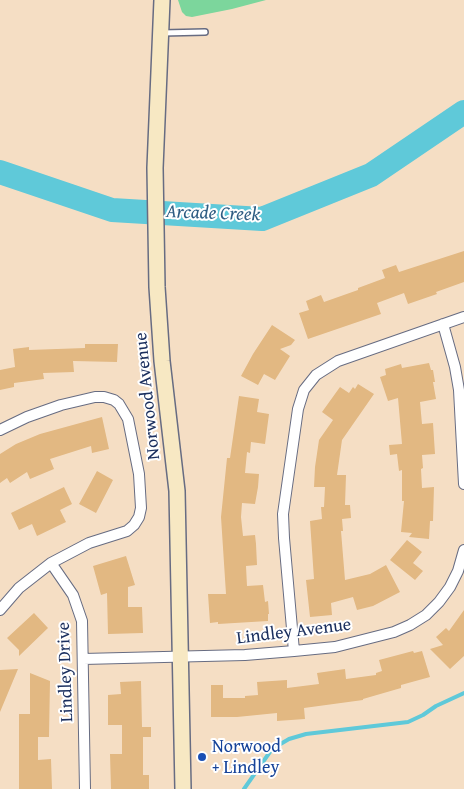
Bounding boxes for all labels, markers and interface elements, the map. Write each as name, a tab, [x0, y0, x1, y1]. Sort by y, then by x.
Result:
water label: Arcade Creek	[165, 201, 261, 227]
street label: Norwood Avenue	[131, 331, 165, 461]
street label: Lindley Avenue	[235, 614, 353, 650]
street label: Lindley Drive	[53, 621, 79, 723]
place label: Norwood + Lindley	[212, 736, 281, 779]
marker: Norwood + Lindley	[196, 751, 208, 763]

